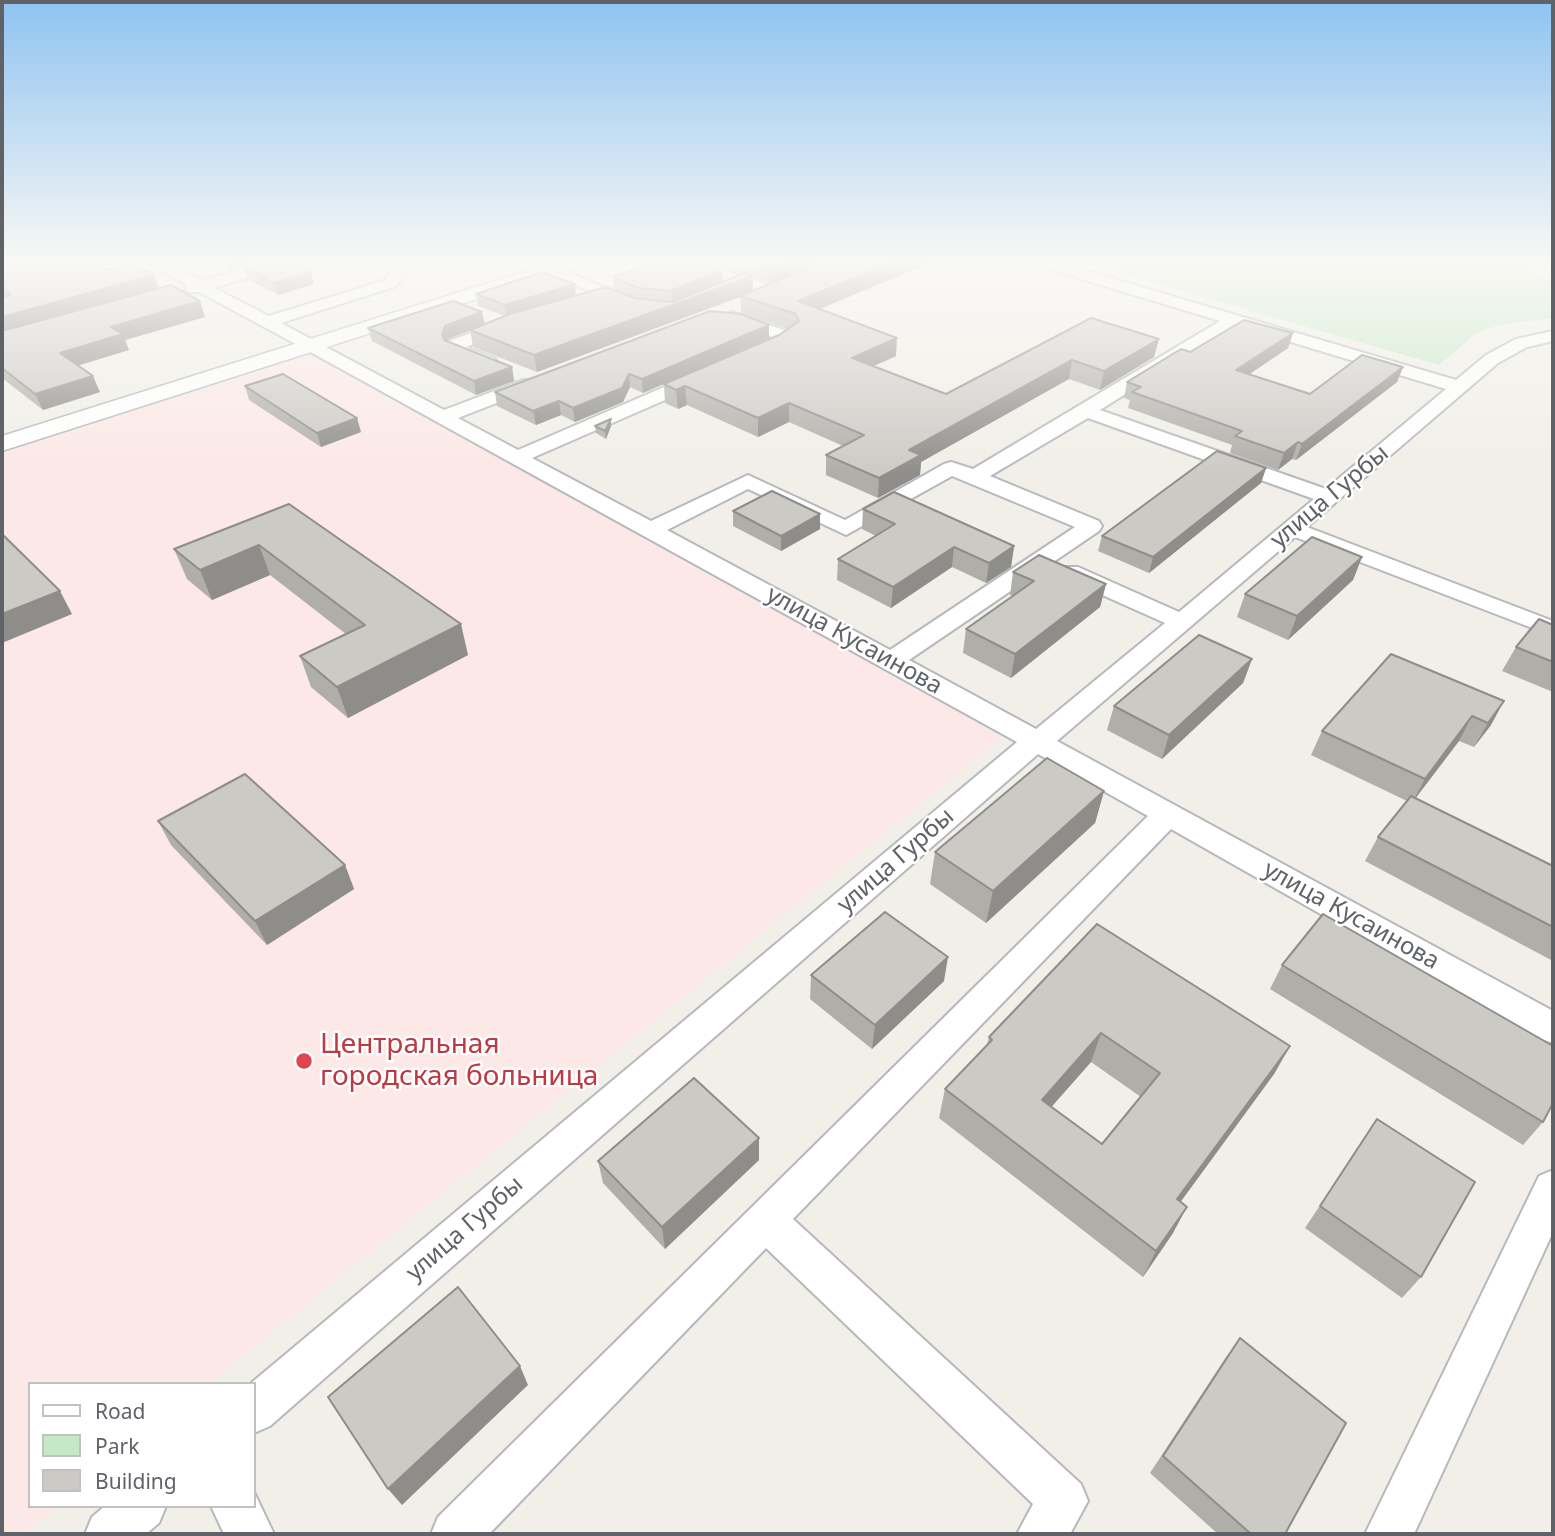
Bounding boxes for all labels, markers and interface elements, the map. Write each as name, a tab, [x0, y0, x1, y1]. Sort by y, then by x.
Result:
street label: улица Гурбы	[1265, 439, 1395, 555]
street label: улица Кусаинова	[761, 581, 947, 701]
street label: улица Гурбы	[832, 802, 960, 920]
street label: улица Кусаинова	[1258, 856, 1444, 976]
place label: Центральная городская больница	[320, 1028, 598, 1094]
marker: Центральная городская больница	[294, 1051, 314, 1071]
street label: улица Гурбы	[401, 1170, 529, 1288]
legend	[28, 1382, 256, 1508]
text: Road	[95, 1397, 145, 1425]
text: Park	[95, 1432, 139, 1460]
text: Building	[95, 1467, 177, 1495]

